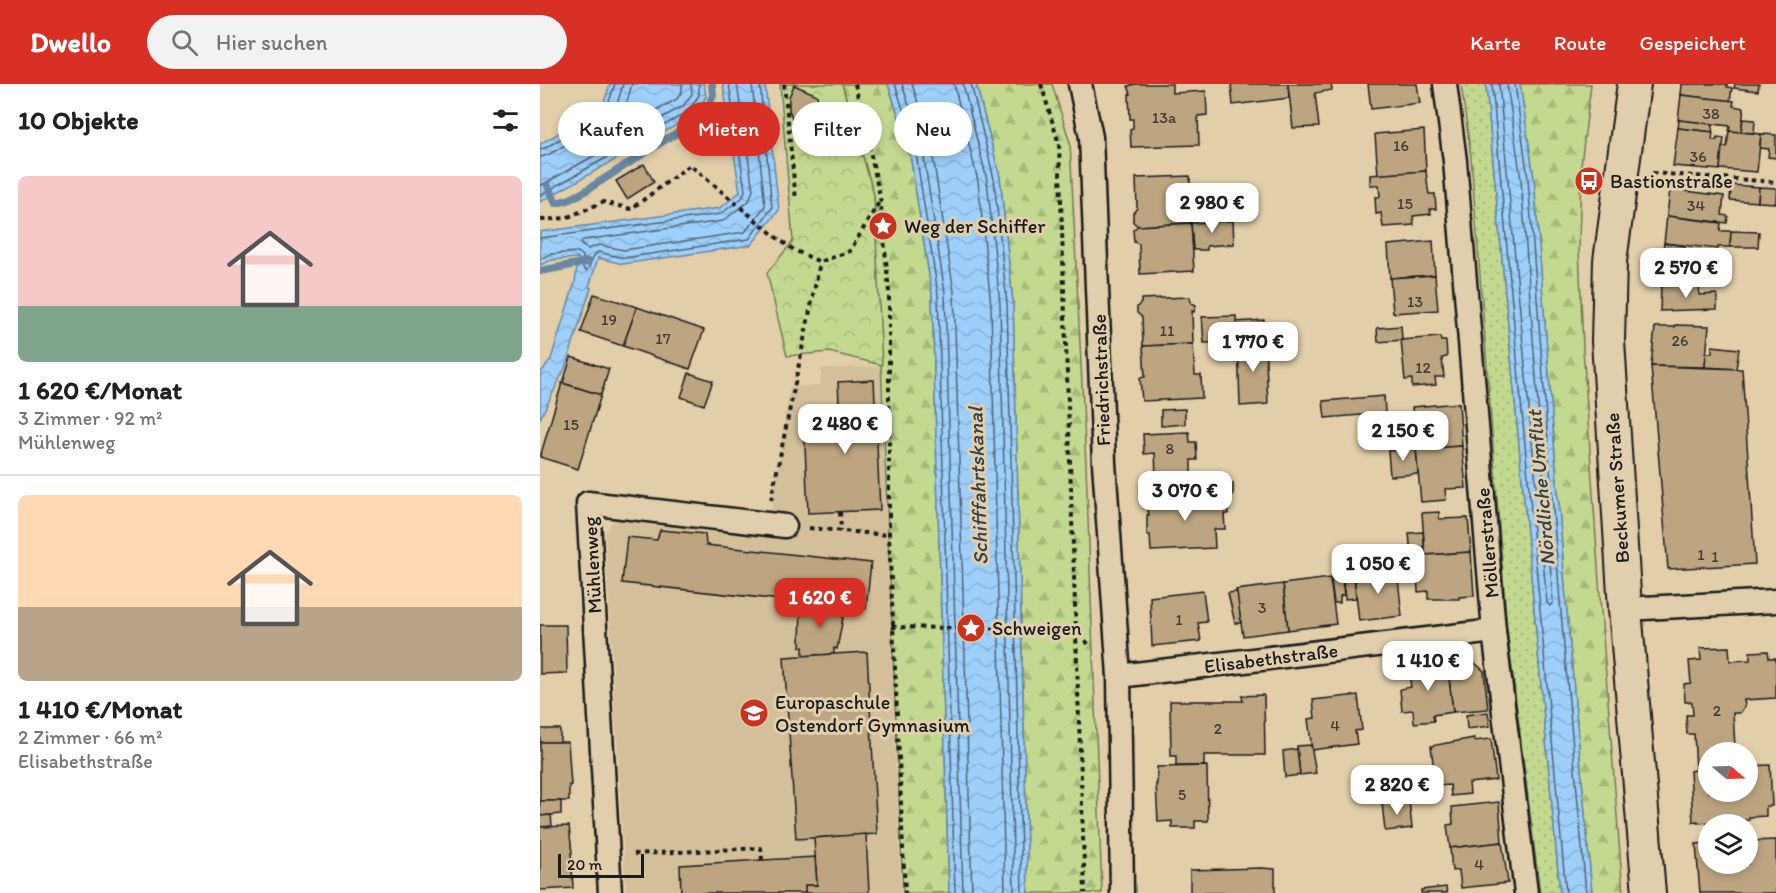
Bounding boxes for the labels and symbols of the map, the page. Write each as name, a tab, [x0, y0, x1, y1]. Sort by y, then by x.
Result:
house number: 38	[1702, 104, 1720, 123]
house number: 13a	[1152, 108, 1177, 127]
house number: 16	[1393, 136, 1409, 155]
house number: 36	[1689, 147, 1707, 166]
bus stop icon: Bastionstraße	[1573, 165, 1605, 197]
place label: Bastionstraße	[1610, 169, 1733, 193]
pin: 2 980 €	[1157, 183, 1267, 234]
house number: 15	[1397, 194, 1413, 213]
house number: 34	[1687, 196, 1706, 215]
place icon: Weg der Schiffer	[867, 210, 899, 242]
place label: Weg der Schiffer	[904, 214, 1045, 238]
pin: 2 570 €	[1631, 248, 1741, 299]
house number: 13	[1407, 292, 1423, 311]
house number: 19	[601, 310, 617, 329]
street label: Friedrichstraße	[1087, 314, 1115, 446]
house number: 11	[1160, 321, 1175, 340]
pin: 1 770 €	[1198, 322, 1308, 373]
house number: 17	[655, 329, 671, 348]
house number: 26	[1672, 331, 1688, 350]
house number: 12	[1415, 358, 1432, 377]
pin: 2 480 €	[790, 404, 900, 455]
water label: Schifffahrtskanal	[962, 404, 993, 566]
water label: Nördliche Umflut	[1521, 407, 1560, 567]
pin: 2 150 €	[1348, 411, 1458, 462]
street label: Beckumer Straße	[1600, 412, 1634, 564]
house number: 15	[563, 415, 579, 434]
house number: 8	[1166, 439, 1175, 458]
pin: 3 070 €	[1130, 471, 1240, 522]
street label: Möllerstraße	[1470, 487, 1504, 599]
street label: Mühlenweg	[577, 515, 607, 614]
pin: 1 050 €	[1323, 544, 1433, 595]
house number: 1	[1697, 545, 1705, 564]
house number: 1	[1711, 547, 1719, 566]
pin: 1 620 €	[765, 578, 875, 629]
house number: 3	[1258, 598, 1267, 617]
house number: 1	[1175, 610, 1183, 629]
place icon: Schweigen	[955, 612, 987, 644]
place label: Schweigen	[992, 616, 1082, 640]
street label: Elisabethstraße	[1203, 638, 1339, 678]
pin: 1 410 €	[1373, 641, 1483, 692]
place label: Europaschule Ostendorf Gymnasium	[775, 690, 970, 737]
school or university icon: Europaschule Ostendorf Gymnasium	[738, 697, 770, 729]
house number: 2	[1713, 701, 1722, 720]
house number: 4	[1330, 716, 1340, 735]
house number: 2	[1214, 719, 1223, 738]
north arrow	[1698, 742, 1758, 802]
pin: 2 820 €	[1342, 765, 1452, 816]
house number: 5	[1178, 785, 1186, 804]
scale bar	[558, 851, 644, 878]
house number: 4	[1474, 855, 1484, 874]

